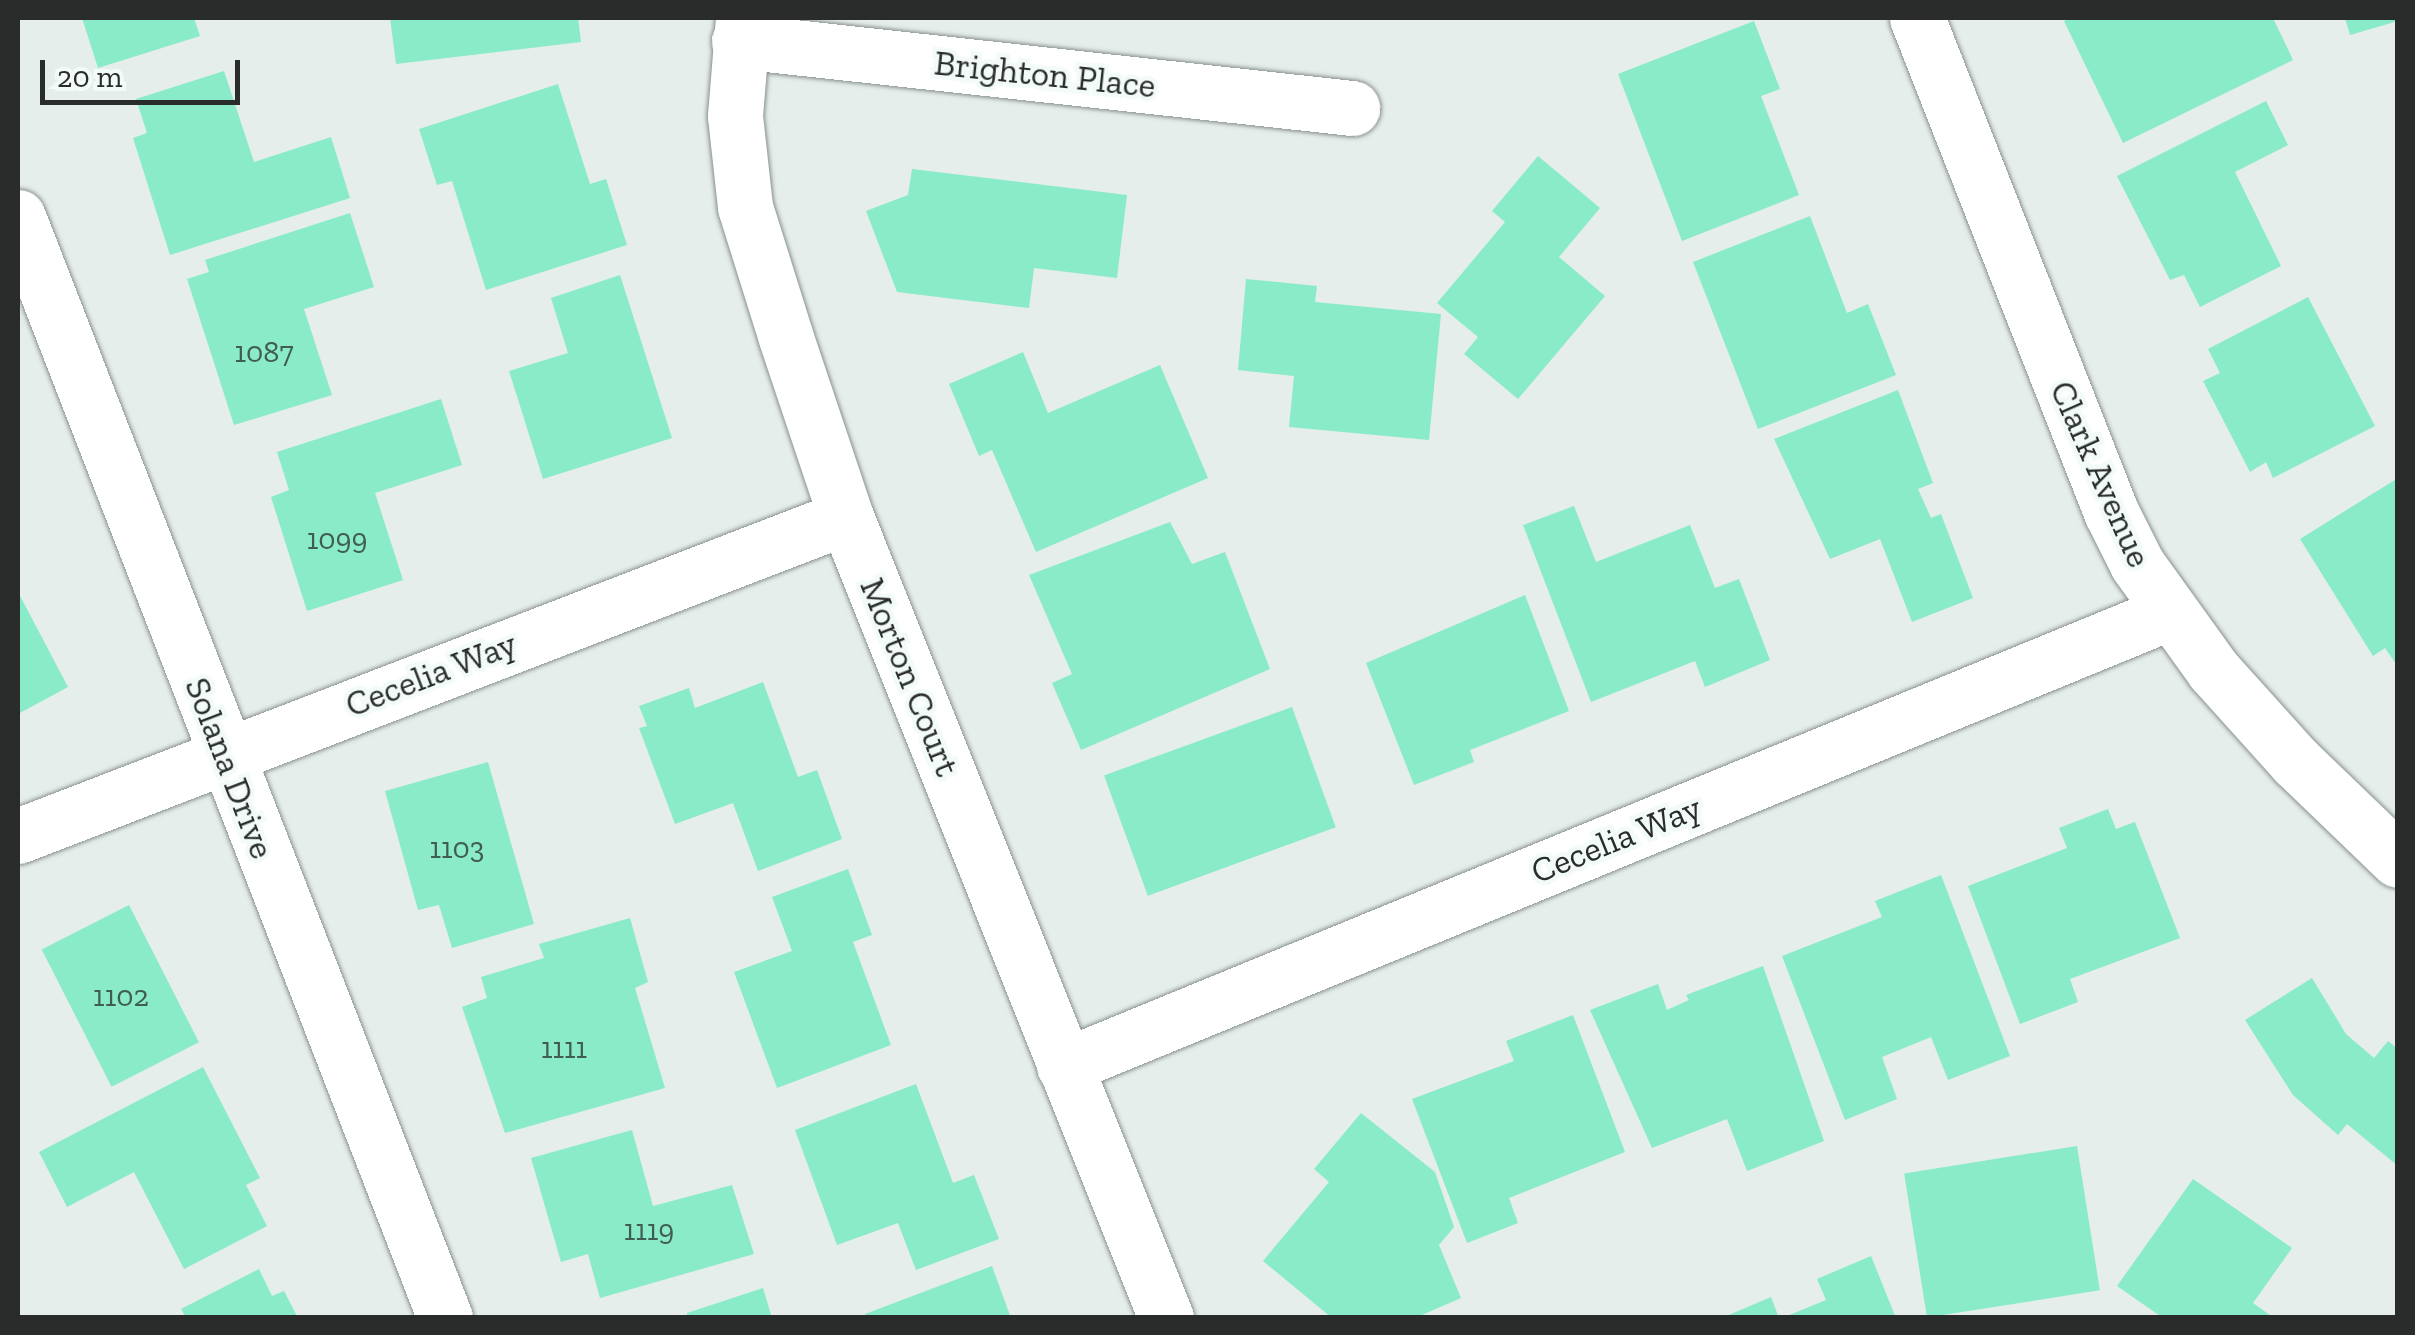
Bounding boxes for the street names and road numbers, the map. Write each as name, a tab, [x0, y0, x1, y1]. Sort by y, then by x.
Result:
street label: Brighton Place	[932, 41, 1158, 107]
street label: Clark Avenue	[2041, 374, 2161, 574]
street label: Morton Court	[851, 572, 969, 782]
street label: Cecelia Way	[339, 622, 523, 726]
street label: Solana Drive	[176, 672, 284, 864]
street label: Cecelia Way	[1524, 786, 1708, 892]

